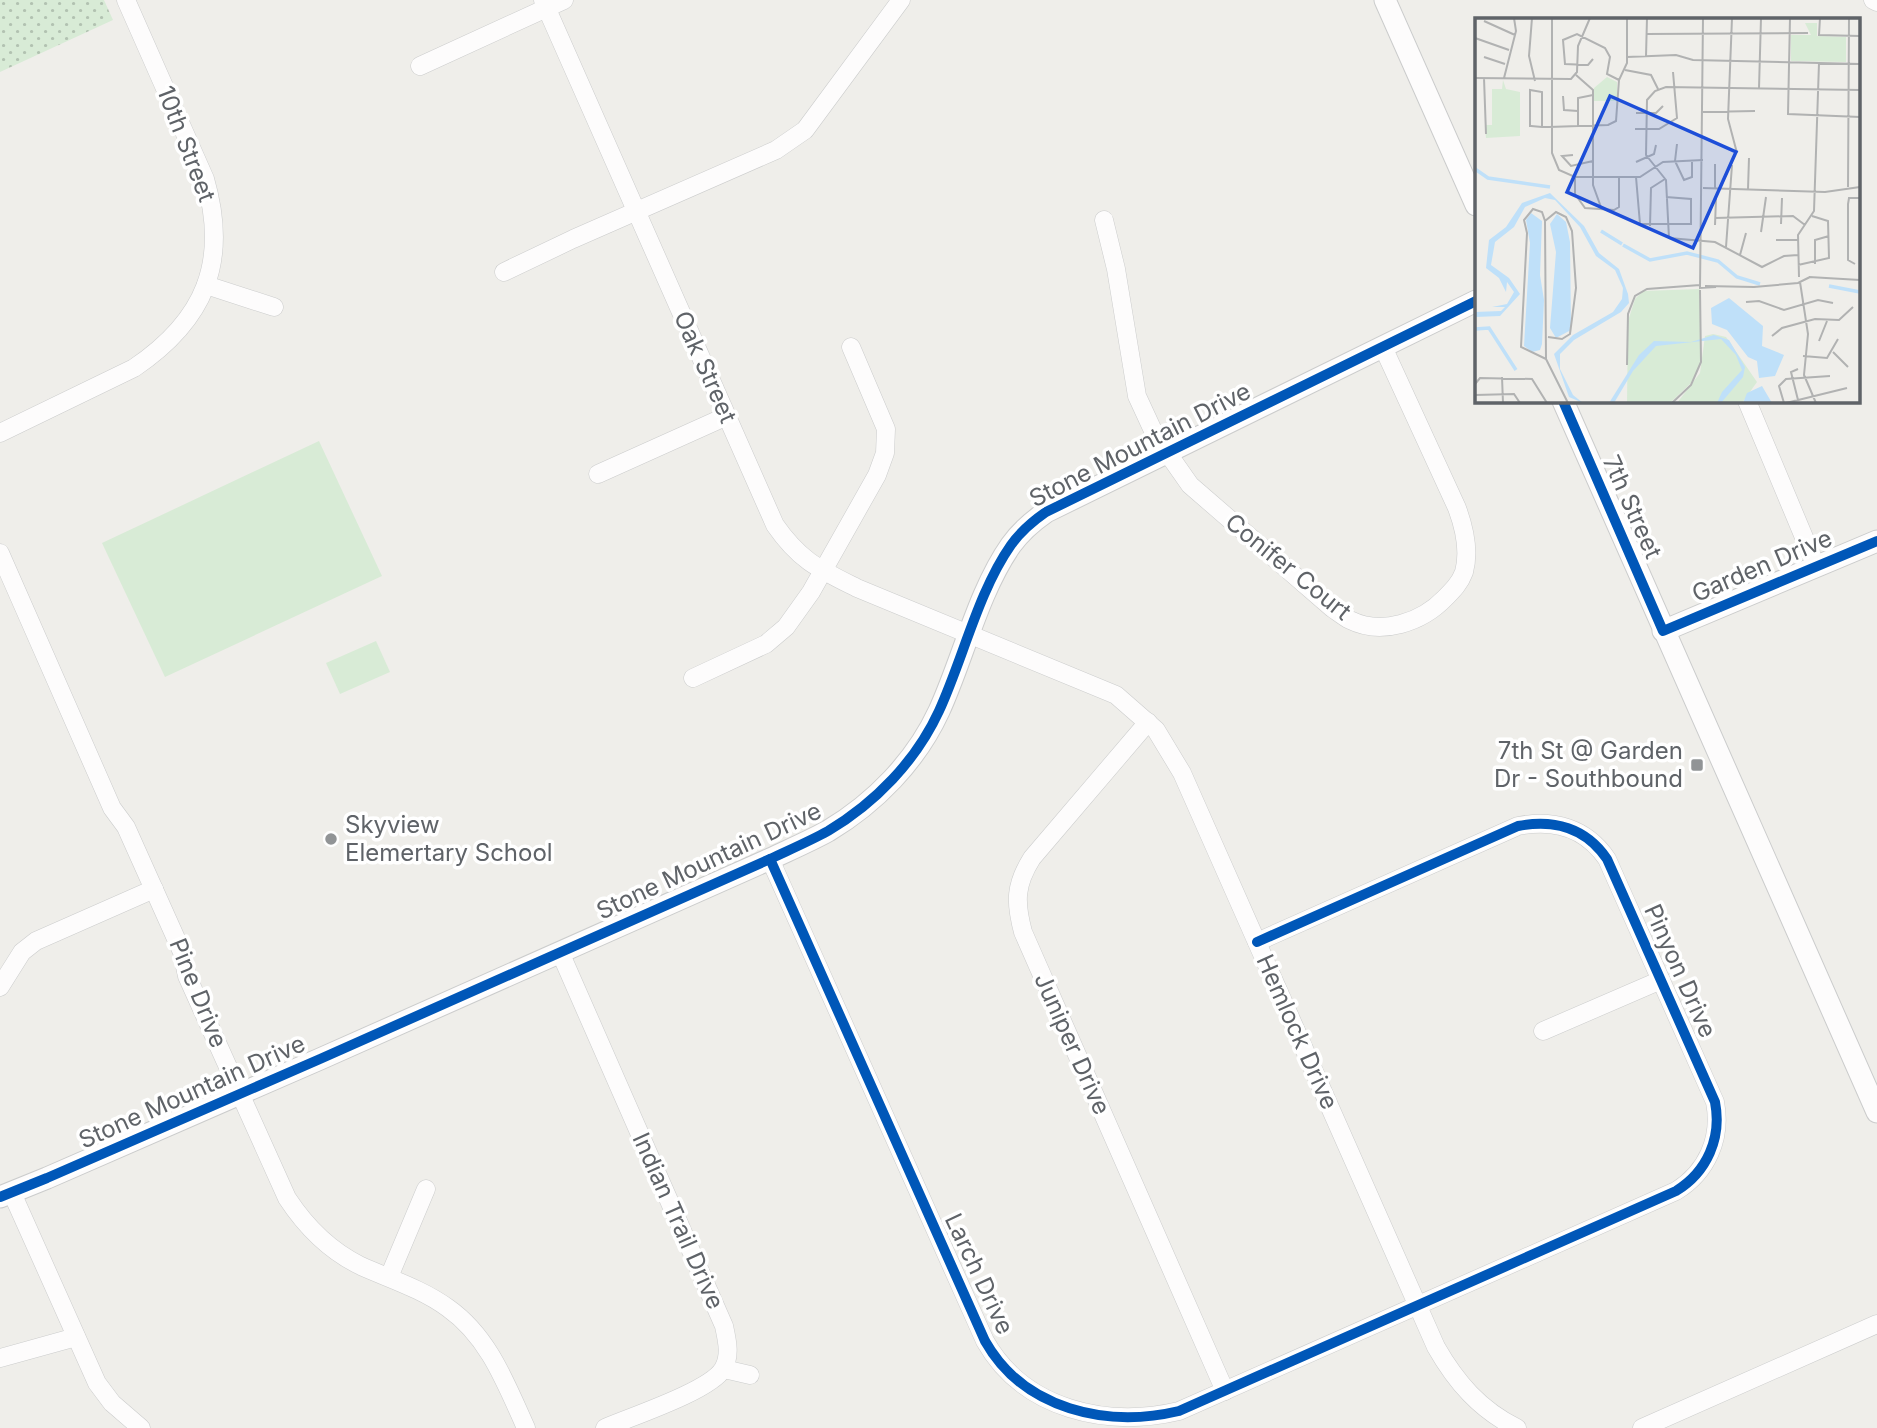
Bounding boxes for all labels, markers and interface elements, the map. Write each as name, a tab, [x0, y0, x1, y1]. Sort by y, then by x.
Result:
inset map	[1475, 18, 1860, 402]
street label: 10th Street	[151, 82, 222, 206]
street label: Oak Street	[668, 306, 743, 427]
street label: Stone Mountain Drive	[1024, 376, 1255, 513]
street label: 7th Street	[1597, 451, 1668, 563]
street label: Conifer Court	[1220, 507, 1357, 626]
street label: Garden Drive	[1687, 523, 1836, 608]
place label: 7th St @ Garden Dr - Southbound	[1494, 736, 1683, 793]
marker: 7th St @ Garden Dr - Southbound	[1689, 757, 1705, 773]
street label: Stone Mountain Drive	[592, 796, 826, 925]
place label: Skyview Elemertary School	[345, 810, 553, 867]
marker: Skyview Elemertary School	[323, 831, 339, 847]
street label: Pinyon Drive	[1638, 900, 1723, 1042]
street label: Pine Drive	[163, 934, 234, 1052]
street label: Hemlock Drive	[1250, 950, 1345, 1114]
street label: Juniper Drive	[1028, 969, 1117, 1119]
street label: Stone Mountain Drive	[74, 1029, 309, 1155]
street label: Indian Trail Drive	[627, 1128, 730, 1314]
street label: Larch Drive	[939, 1209, 1020, 1339]

